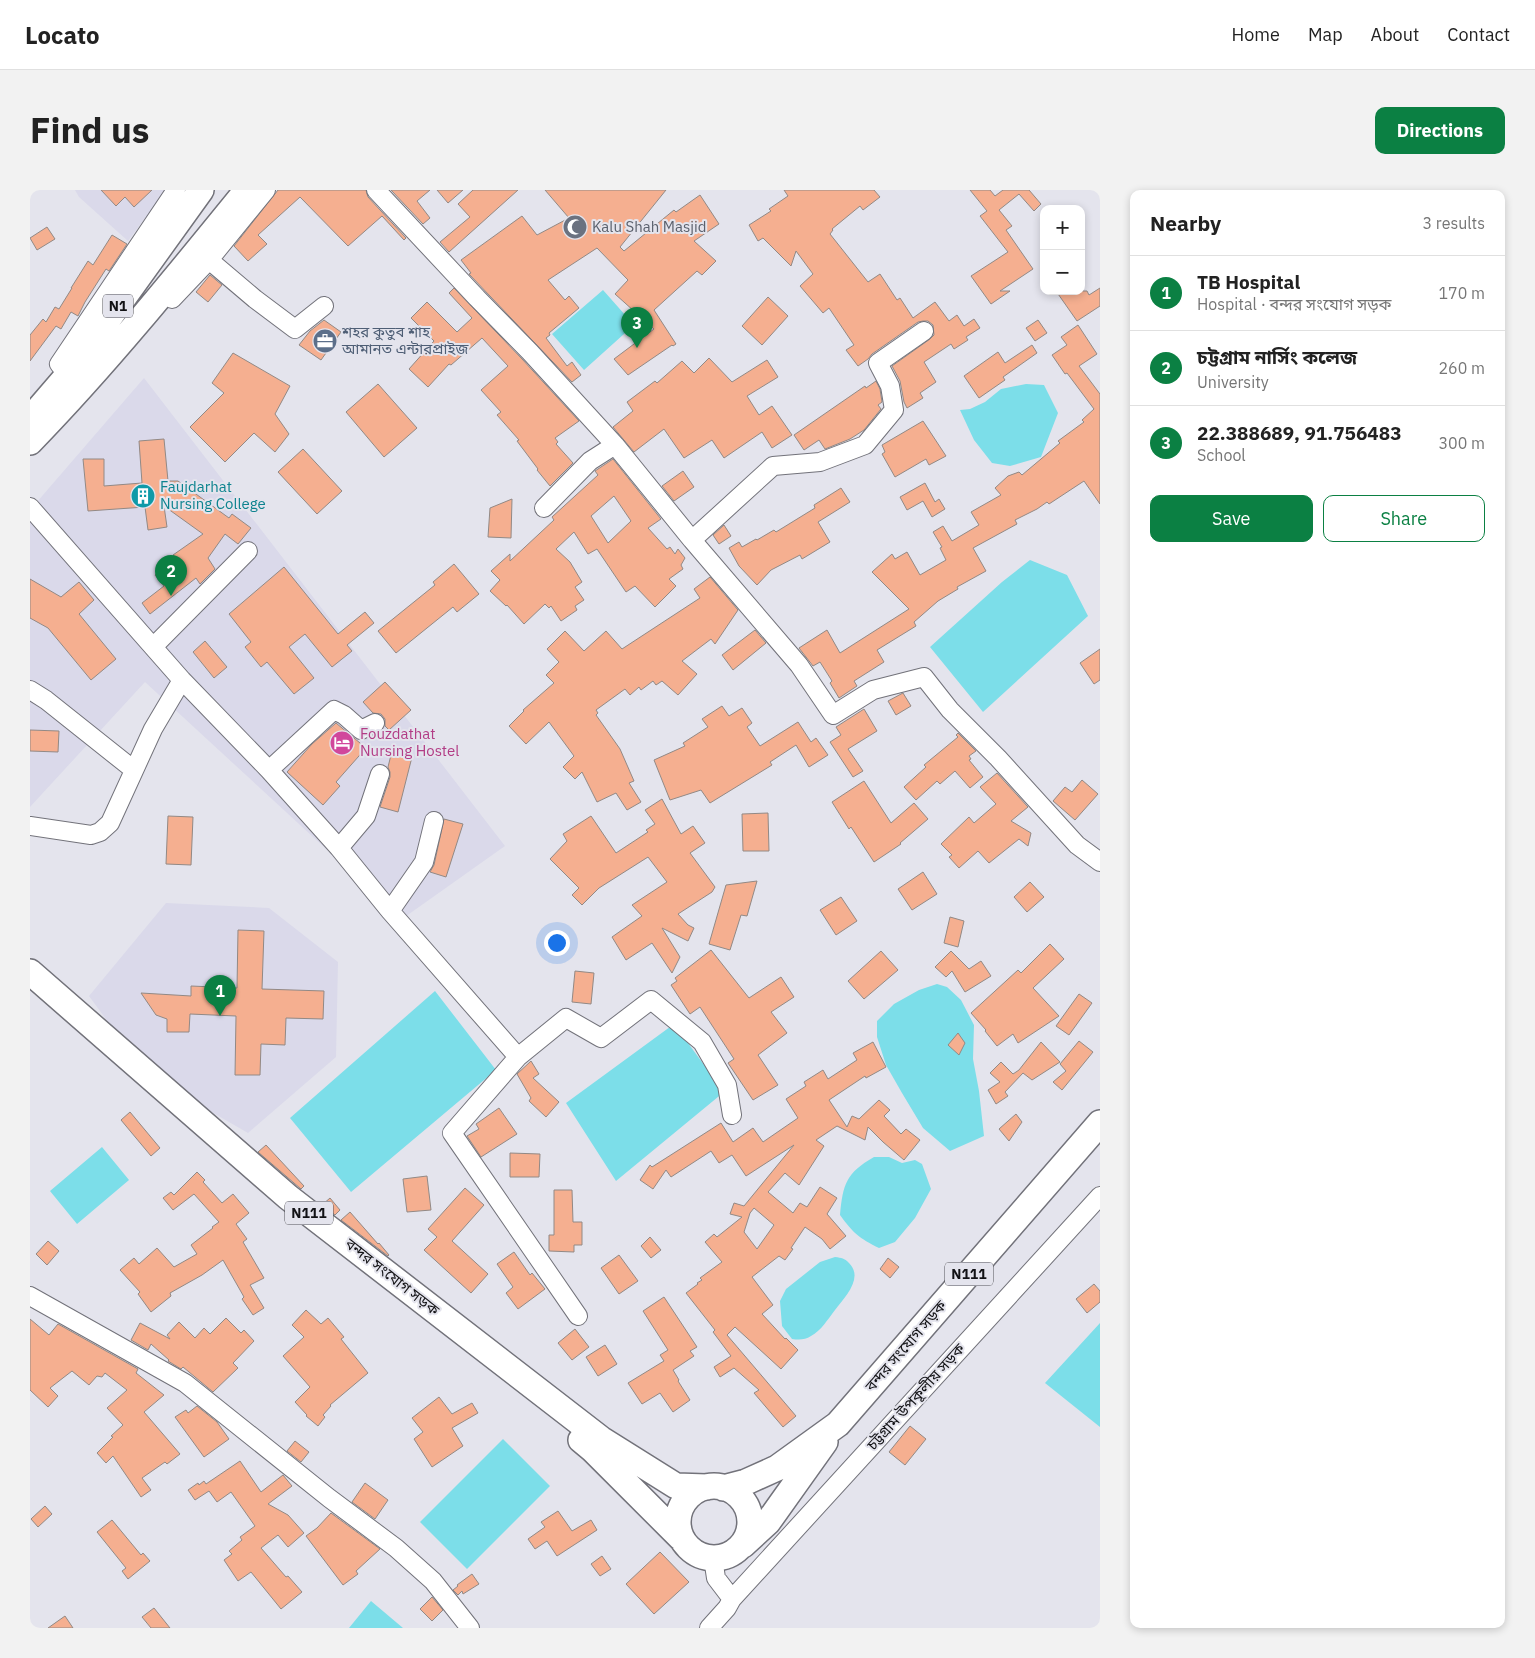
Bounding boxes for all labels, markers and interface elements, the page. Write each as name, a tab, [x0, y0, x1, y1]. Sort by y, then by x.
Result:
text: Locato	[25, 19, 100, 51]
text: Home	[1232, 23, 1280, 46]
text: Map	[1308, 23, 1343, 46]
text: About	[1371, 23, 1419, 46]
text: Contact	[1447, 23, 1510, 46]
text: Find us	[30, 107, 149, 153]
button: Directions	[1375, 107, 1505, 154]
map controls	[1040, 205, 1085, 295]
button: +	[1040, 205, 1085, 250]
text: Nearby	[1150, 209, 1221, 237]
text: 3 results	[1422, 213, 1485, 233]
mosque icon: Kalu Shah Masjid	[562, 214, 588, 240]
place label: Kalu Shah Masjid	[592, 217, 706, 236]
button: −	[1040, 250, 1085, 295]
text: TB Hospital	[1197, 270, 1300, 294]
text: 1	[1161, 283, 1171, 303]
text: 170 m	[1438, 283, 1485, 303]
road number: N1	[103, 294, 133, 318]
text: Hospital · বন্দর সংযোগ সড়ক	[1197, 294, 1392, 314]
pin: 3	[621, 307, 653, 348]
place label: শহর কুতুব শাহ আমানত এন্টারপ্রাইজ	[341, 322, 470, 358]
office icon: শহর কুতুব শাহ আমানত এন্টারপ্রাইজ	[312, 328, 338, 354]
text: চট্টগ্রাম নার্সিং কলেজ	[1197, 345, 1357, 369]
text: 2	[1161, 358, 1171, 378]
text: 260 m	[1438, 358, 1485, 378]
text: University	[1197, 372, 1269, 392]
text: 22.388689, 91.756483	[1197, 421, 1402, 445]
text: 3	[1161, 433, 1171, 453]
text: 300 m	[1438, 433, 1485, 453]
text: School	[1197, 445, 1246, 465]
place label: Faujdarhat Nursing College	[160, 477, 266, 513]
building icon: Faujdarhat Nursing College	[130, 483, 156, 509]
button: Save	[1150, 495, 1313, 542]
button: Share	[1323, 495, 1485, 542]
pin: 2	[155, 555, 187, 596]
place label: Fouzdathat Nursing Hostel	[360, 724, 459, 760]
hotel icon: Fouzdathat Nursing Hostel	[329, 730, 355, 756]
your location	[544, 930, 570, 956]
pin: 1	[204, 975, 236, 1016]
road number: N111	[285, 1201, 333, 1224]
street label: বন্দর সংযোগ সড়ক	[341, 1233, 444, 1320]
road number: N111	[945, 1262, 993, 1286]
street label: বন্দর সংযোগ সড়ক	[860, 1296, 951, 1396]
street label: চট্টগ্রাম উপকূলীয় সড়ক	[862, 1339, 969, 1455]

